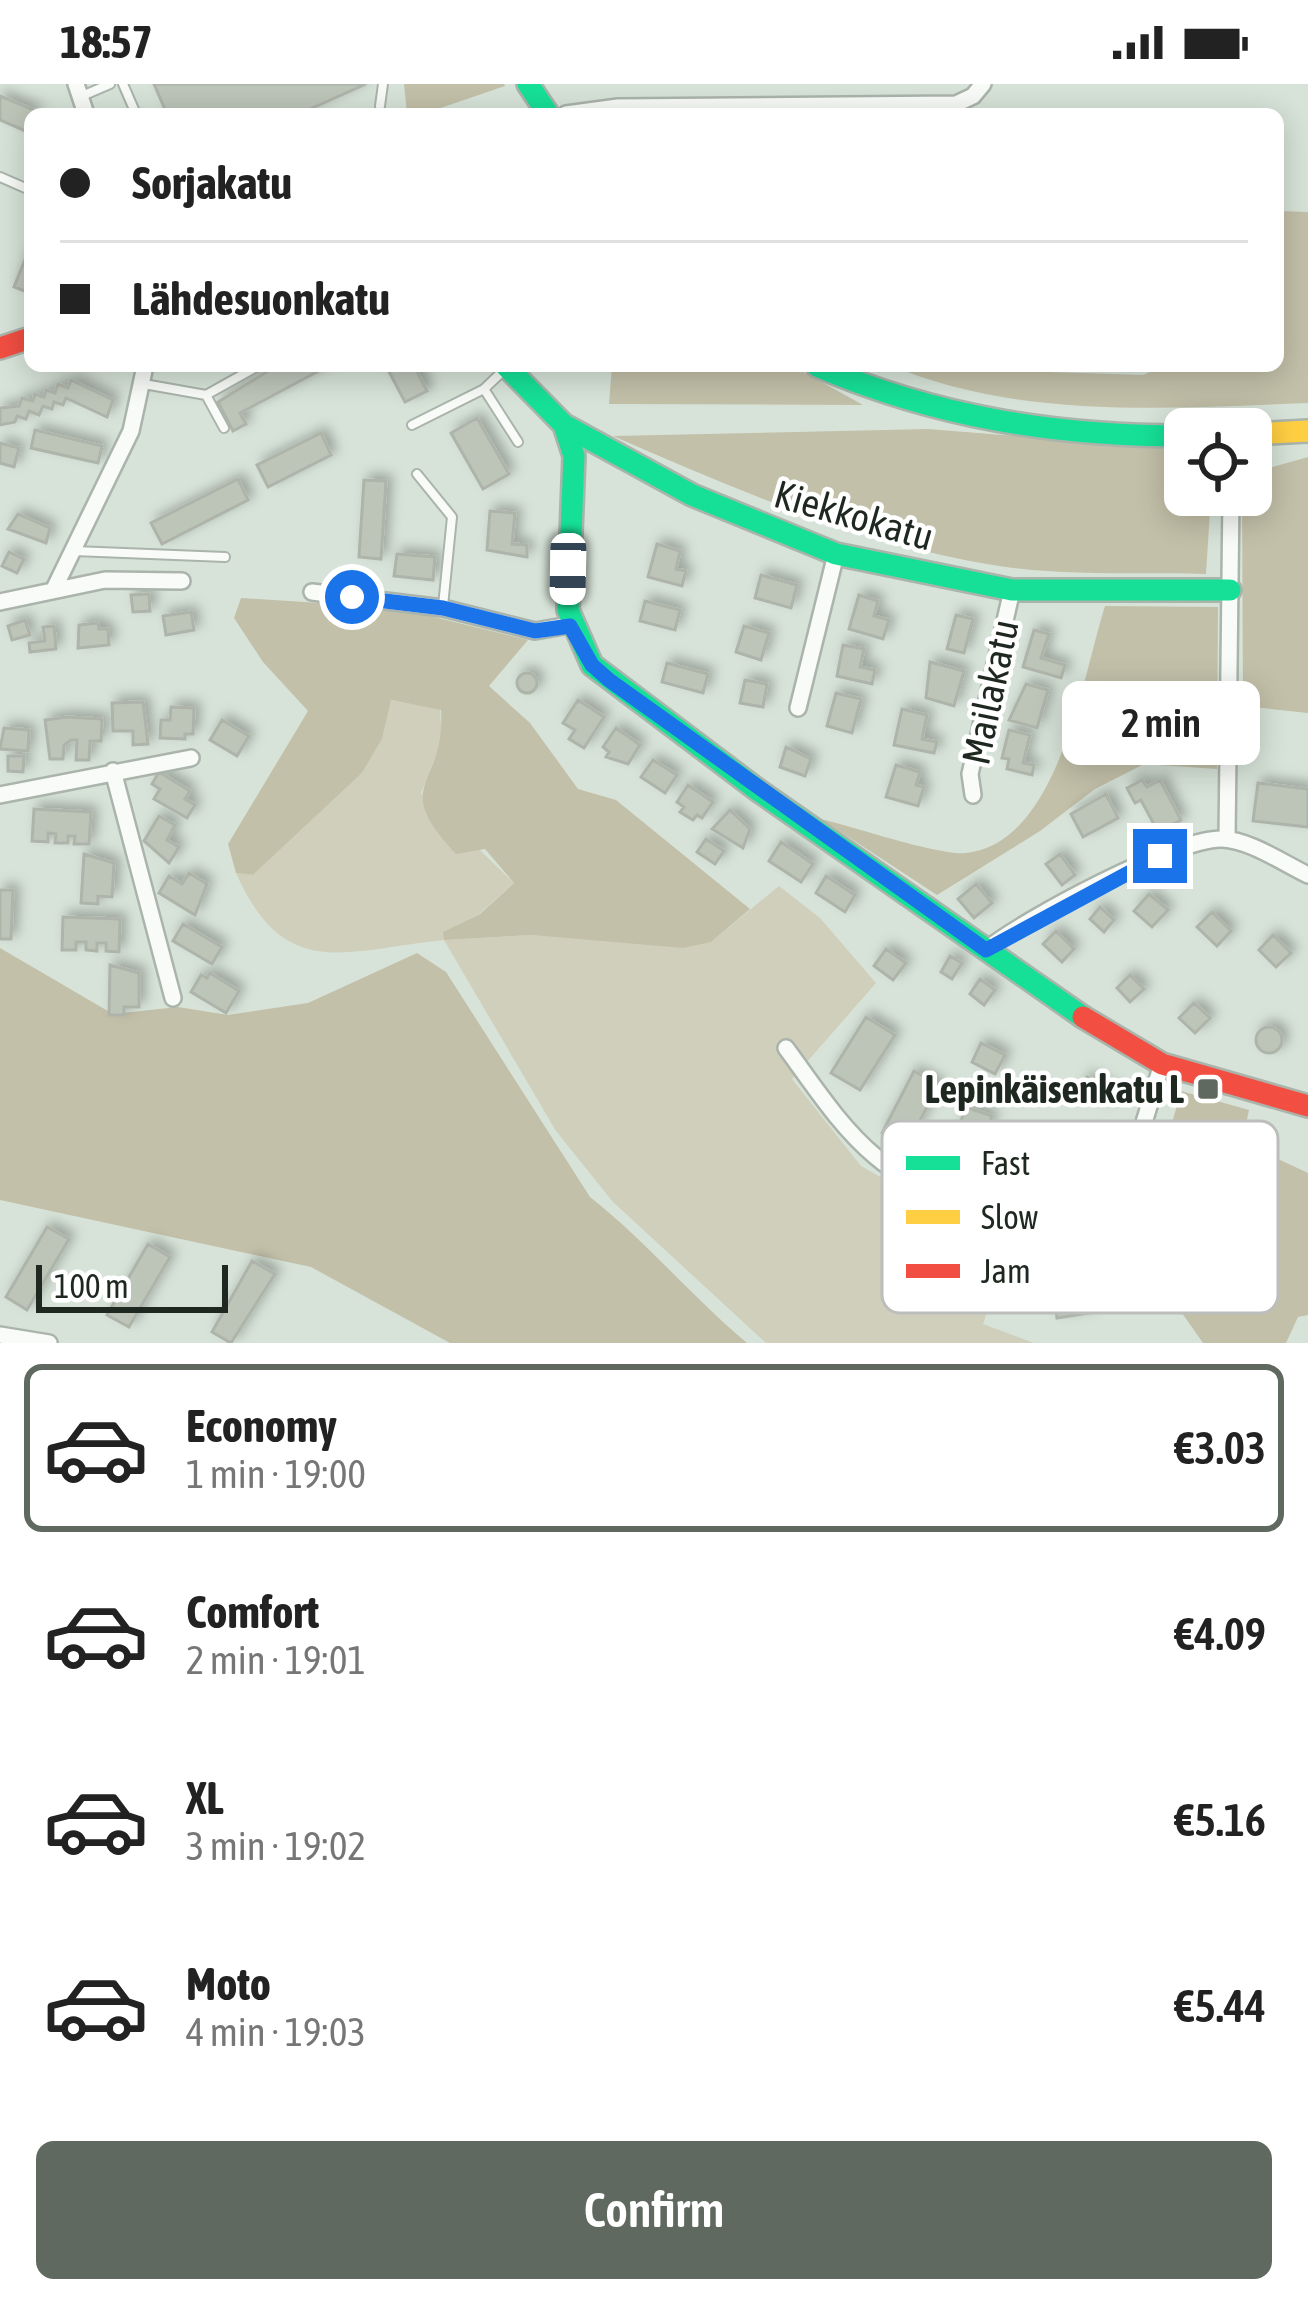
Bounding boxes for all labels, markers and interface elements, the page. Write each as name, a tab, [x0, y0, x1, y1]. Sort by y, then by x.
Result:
text: 18:57	[60, 16, 153, 68]
text: Sorjakatu	[132, 157, 292, 209]
text: Lähdesuonkatu	[132, 273, 390, 325]
map controls	[1164, 408, 1272, 516]
button: locate	[1164, 408, 1272, 516]
street label: Kiekkokatu	[770, 471, 938, 559]
car	[549, 533, 587, 605]
route start	[325, 570, 379, 624]
street label: Mailakatu	[953, 615, 1027, 769]
callout: 2 min	[1061, 682, 1259, 766]
text: 2 min	[1121, 701, 1201, 745]
route end	[1133, 829, 1187, 883]
place label: Lepinkäisenkatu L	[924, 1067, 1184, 1111]
marker: Lepinkäisenkatu L	[1195, 1076, 1221, 1102]
legend	[882, 1121, 1278, 1313]
text: Fast	[981, 1144, 1030, 1182]
text: Slow	[981, 1198, 1038, 1236]
text: Jam	[981, 1252, 1031, 1290]
scale bar	[36, 1259, 228, 1312]
text: 100 m	[54, 1267, 129, 1305]
icon: car	[42, 1394, 150, 1502]
text: Economy	[186, 1400, 337, 1452]
text: €3.03	[1174, 1422, 1266, 1474]
text: 1 min · 19:00	[186, 1452, 366, 1496]
icon: car	[42, 1580, 150, 1688]
text: Comfort	[186, 1586, 319, 1638]
text: €4.09	[1174, 1608, 1266, 1660]
text: 2 min · 19:01	[186, 1638, 366, 1682]
icon: car	[42, 1766, 150, 1874]
text: XL	[186, 1772, 224, 1824]
text: €5.16	[1174, 1794, 1266, 1846]
text: 3 min · 19:02	[186, 1824, 366, 1868]
icon: car	[42, 1952, 150, 2060]
text: Moto	[186, 1958, 271, 2010]
text: €5.44	[1174, 1980, 1266, 2032]
text: 4 min · 19:03	[186, 2010, 366, 2054]
button: Confirm	[36, 2141, 1272, 2279]

